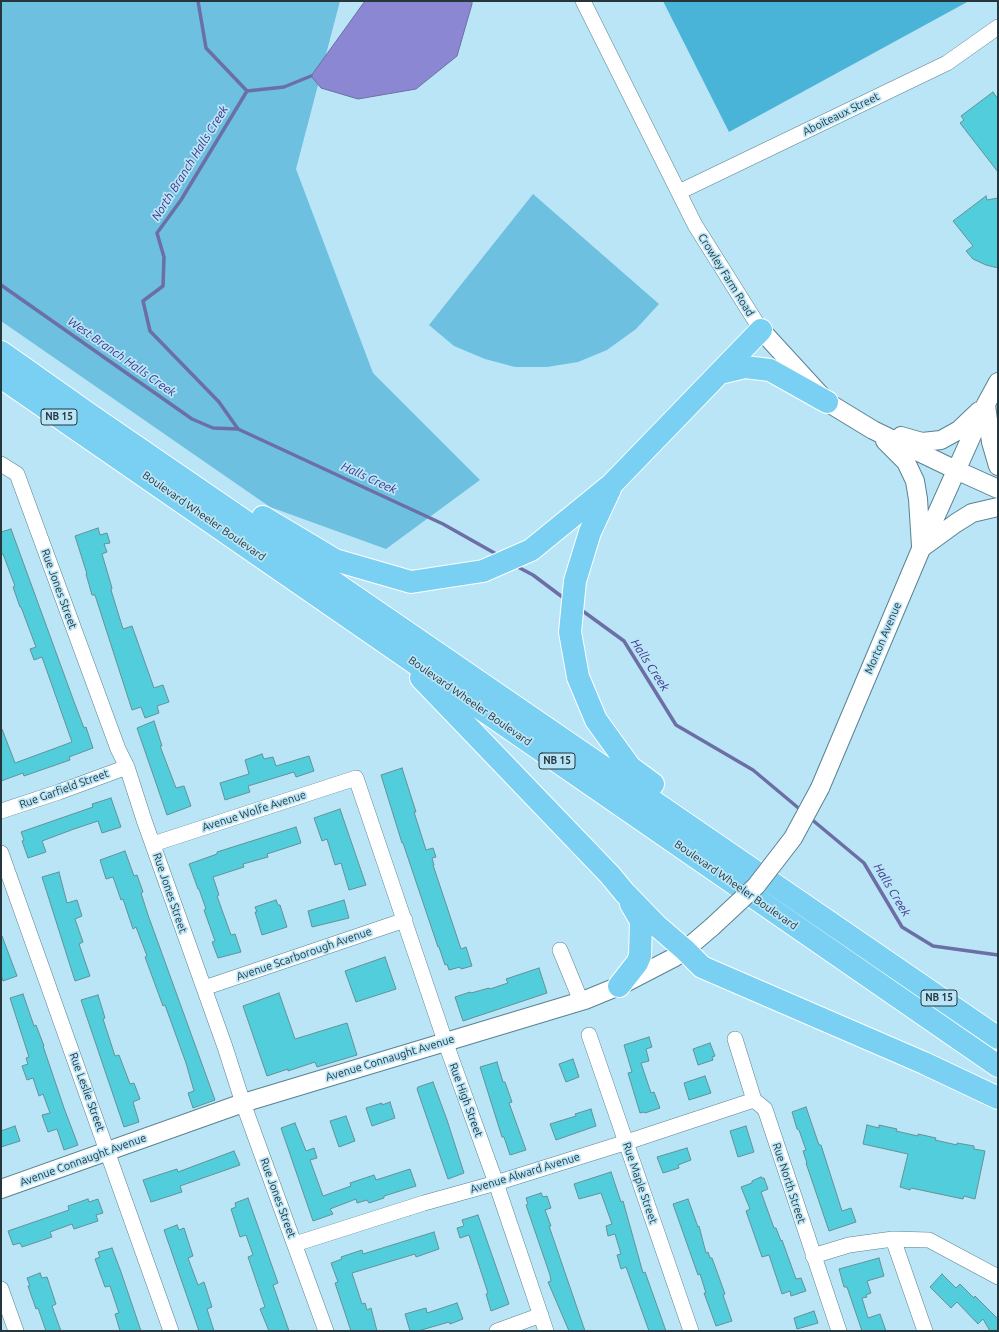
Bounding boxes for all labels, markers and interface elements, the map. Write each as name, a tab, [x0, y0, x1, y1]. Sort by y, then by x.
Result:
street label: Aboiteaux Street	[800, 90, 882, 138]
water label: North Branch Halls Creek	[149, 103, 231, 223]
street label: Crowley Farm Road	[695, 231, 757, 319]
water label: West Branch Halls Creek	[65, 314, 179, 400]
road number: NB 15	[41, 409, 77, 425]
water label: Halls Creek	[339, 459, 399, 497]
street label: Boulevard Wheeler Boulevard	[140, 468, 268, 564]
street label: Rue Jones Street	[38, 547, 80, 631]
street label: Morton Avenue	[862, 600, 904, 676]
water label: Halls Creek	[628, 636, 672, 694]
street label: Boulevard Wheeler Boulevard	[406, 653, 534, 749]
road number: NB 15	[539, 753, 575, 769]
street label: Rue Garfield Street	[17, 767, 111, 811]
street label: Avenue Wolfe Avenue	[200, 788, 308, 834]
street label: Boulevard Wheeler Boulevard	[672, 837, 800, 933]
street label: Rue Jones Street	[150, 851, 190, 935]
water label: Halls Creek	[871, 861, 913, 919]
street label: Avenue Scarborough Avenue	[235, 925, 373, 983]
road number: NB 15	[921, 990, 957, 1006]
street label: Avenue Connaught Avenue	[324, 1032, 456, 1084]
street label: Rue Leslie Street	[67, 1051, 107, 1133]
street label: Rue High Street	[446, 1061, 486, 1139]
street label: Avenue Connaught Avenue	[18, 1131, 148, 1189]
street label: Rue Maple Street	[620, 1140, 660, 1226]
street label: Rue North Street	[770, 1141, 808, 1225]
street label: Avenue Alward Avenue	[469, 1150, 581, 1196]
street label: Rue Jones Street	[257, 1156, 299, 1240]

